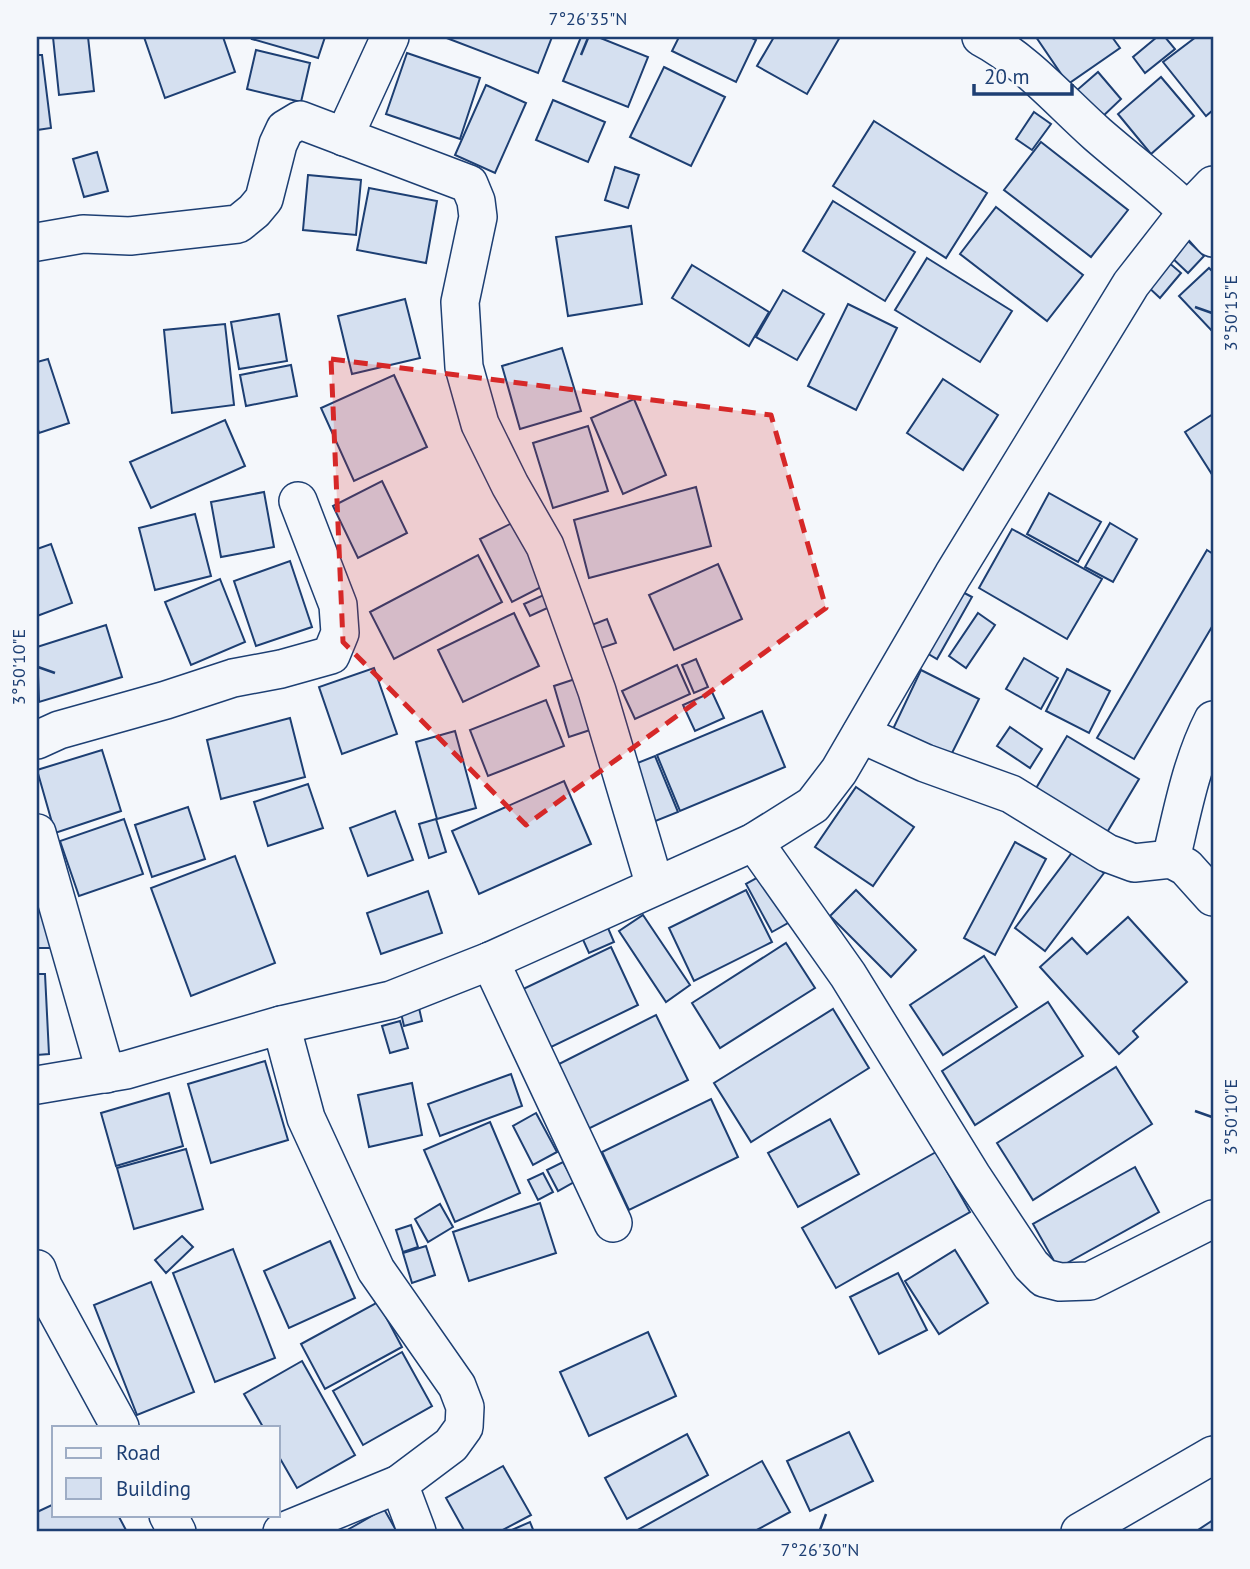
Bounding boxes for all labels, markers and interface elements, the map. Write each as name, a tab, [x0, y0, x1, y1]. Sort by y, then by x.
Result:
text: 7°26'35"N	[549, 7, 627, 30]
scale bar	[974, 52, 1072, 96]
text: 20 m	[984, 63, 1030, 90]
text: 3°50'15"E	[1219, 275, 1242, 351]
text: 3°50'10"E	[7, 629, 30, 705]
text: 3°50'10"E	[1219, 1079, 1242, 1155]
legend	[52, 1426, 280, 1516]
text: Road	[116, 1439, 160, 1466]
text: Building	[116, 1475, 191, 1502]
text: 7°26'30"N	[781, 1538, 859, 1561]

